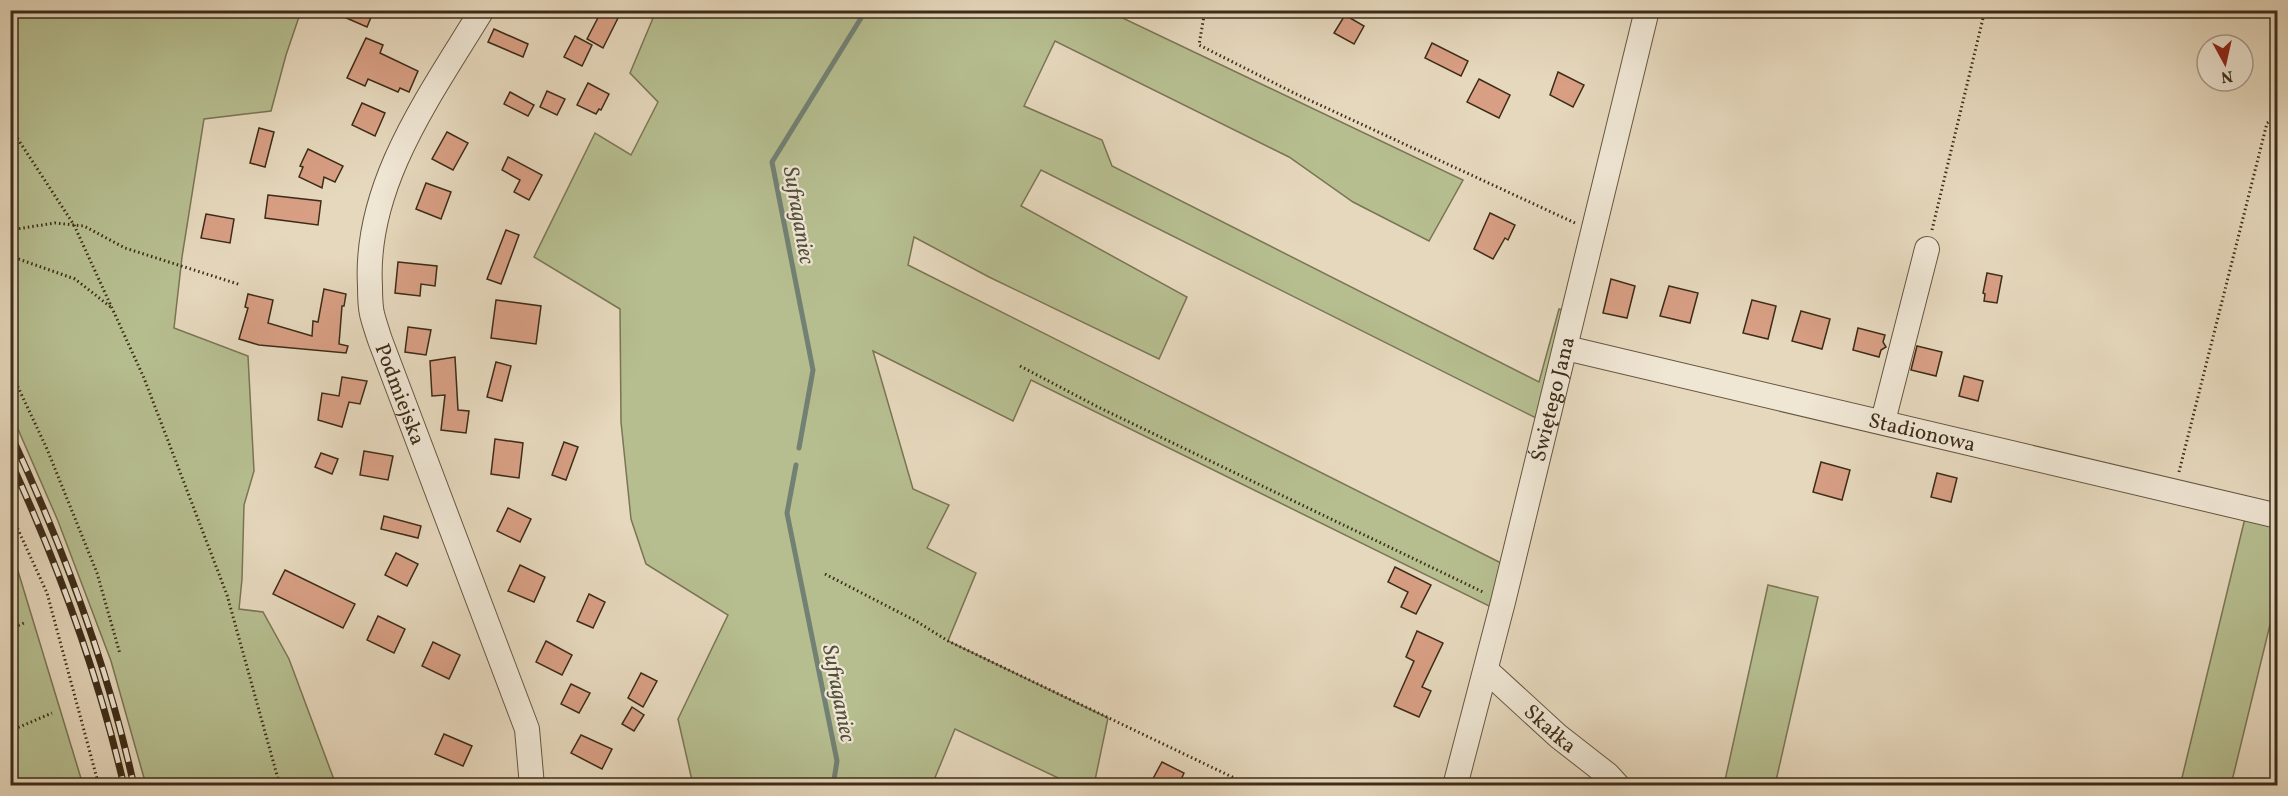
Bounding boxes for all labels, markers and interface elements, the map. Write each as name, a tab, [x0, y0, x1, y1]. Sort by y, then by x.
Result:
north arrow	[2195, 33, 2255, 93]
text: N	[2219, 64, 2234, 88]
water label: Sufraganiec	[774, 164, 821, 267]
street label: Świętego Jana	[1525, 334, 1583, 465]
street label: Podmiejska	[367, 340, 431, 450]
street label: Stadionowa	[1865, 407, 1978, 460]
water label: Sufraganiec	[813, 642, 862, 745]
street label: Skałka	[1517, 698, 1582, 761]

